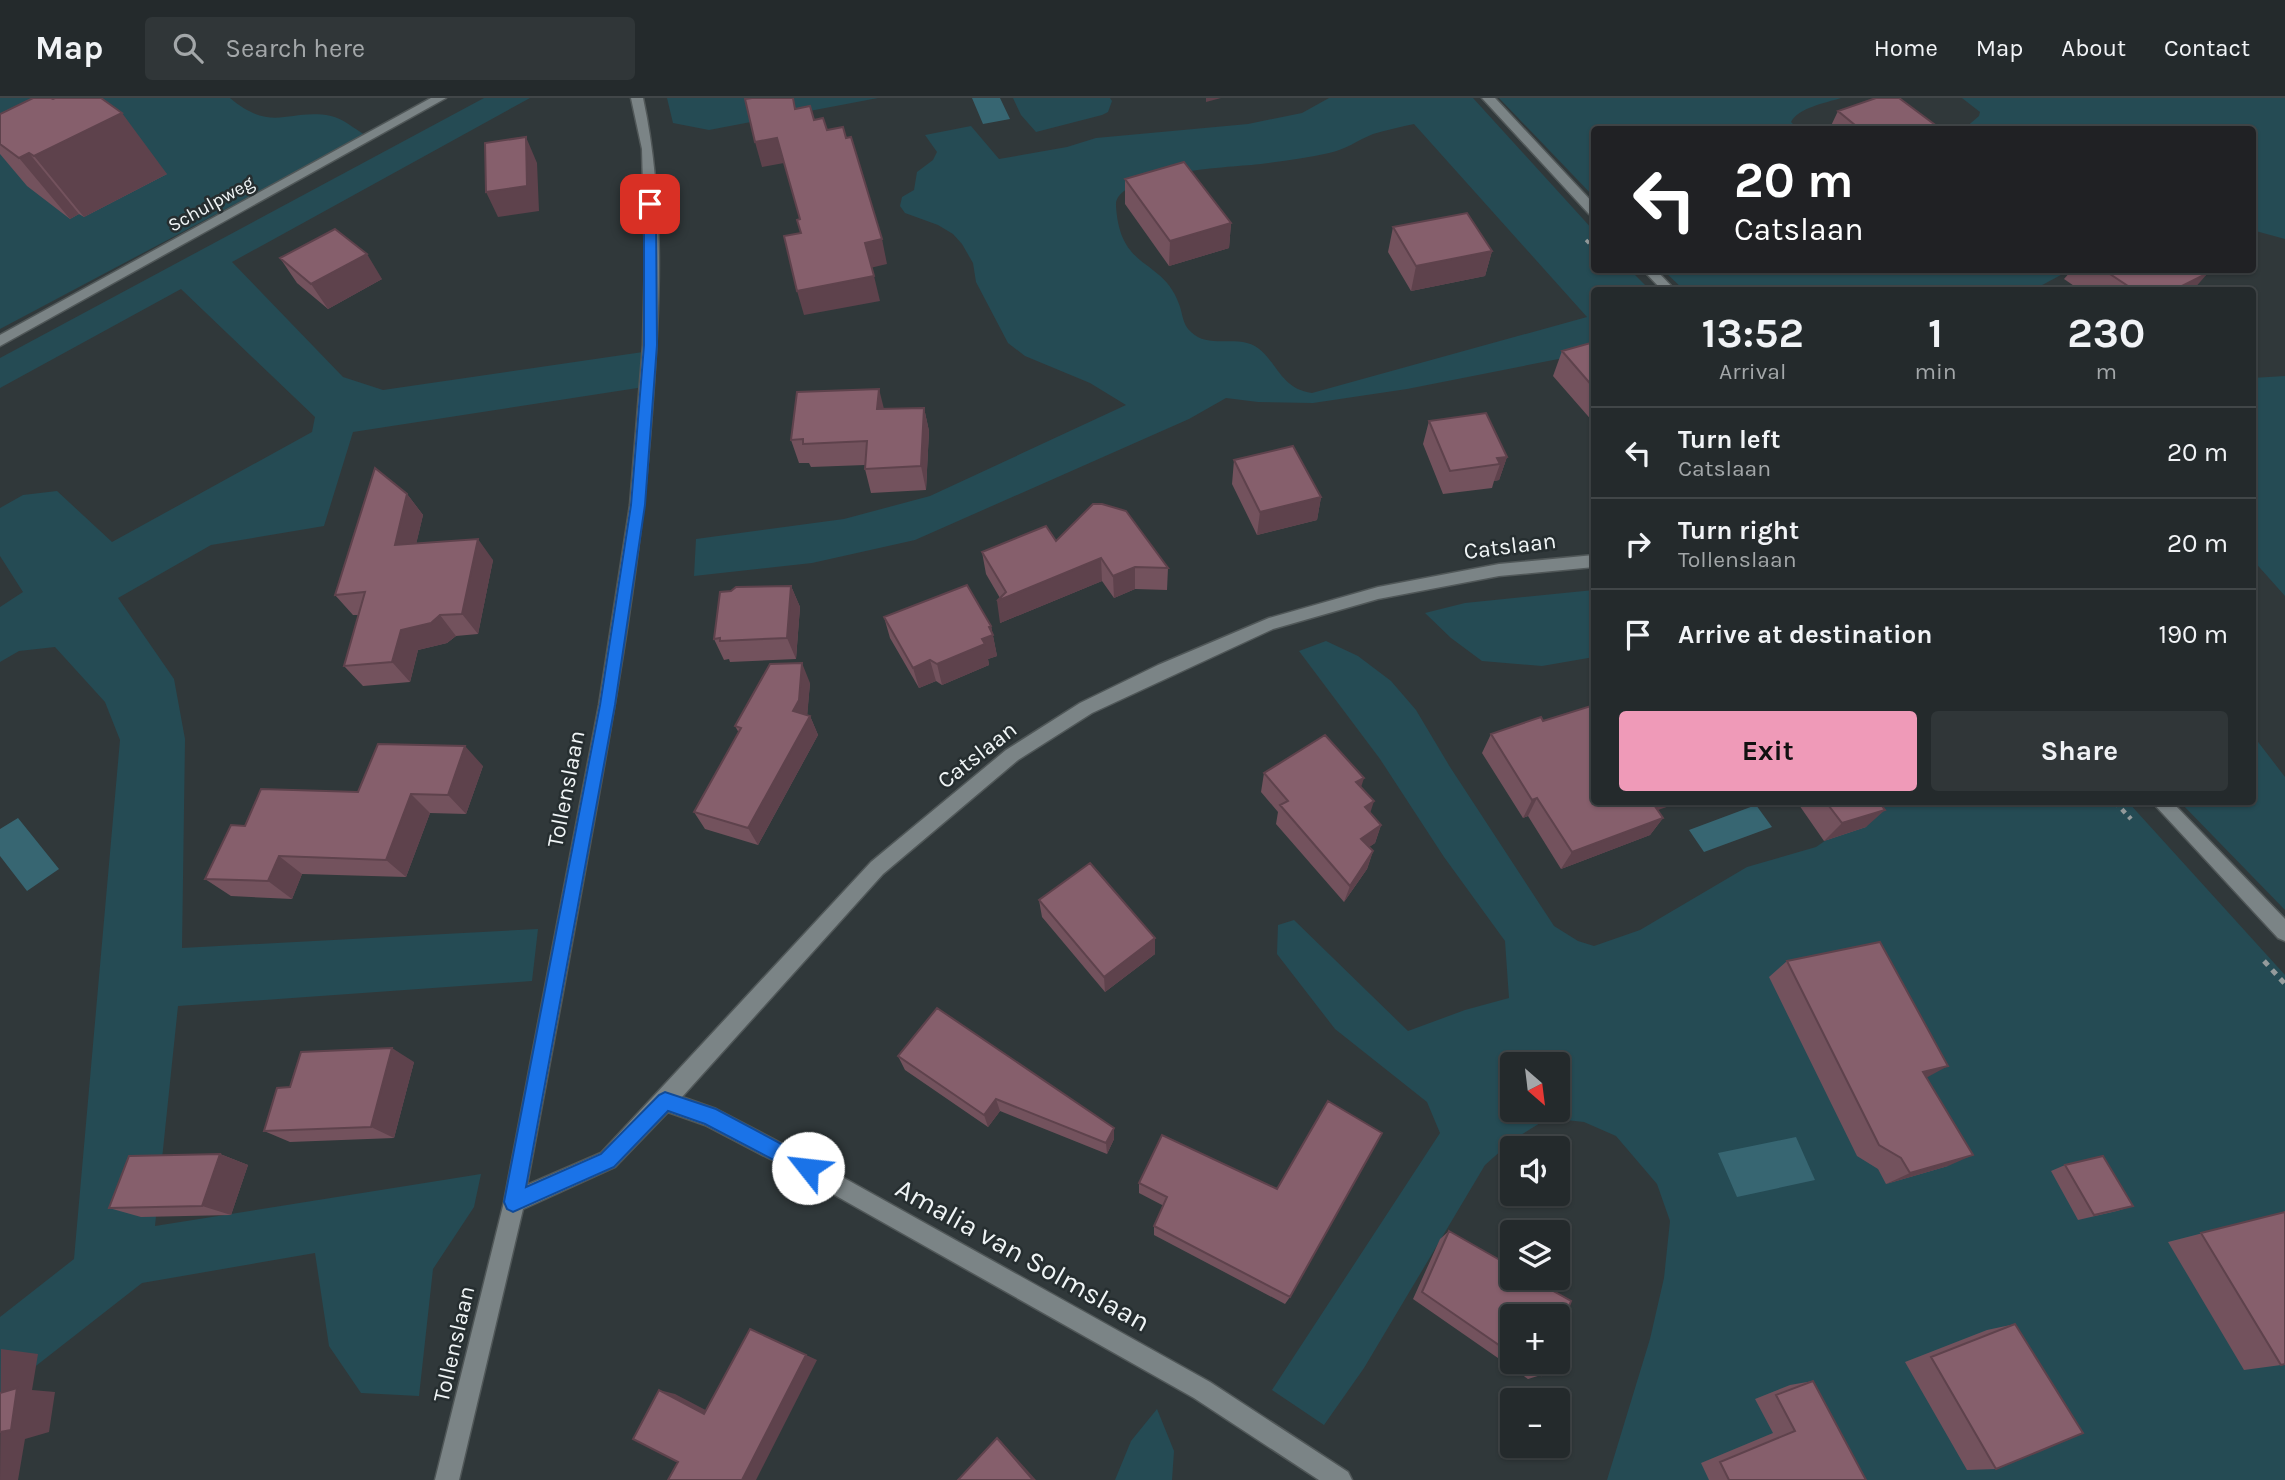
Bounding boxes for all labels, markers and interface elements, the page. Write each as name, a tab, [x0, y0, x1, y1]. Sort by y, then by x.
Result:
search box	[145, 17, 635, 80]
text: Map	[35, 29, 103, 67]
icon: search	[169, 29, 207, 67]
text: Search here	[225, 33, 365, 64]
text: Home	[1874, 34, 1938, 62]
text: Map	[1976, 34, 2023, 62]
text: About	[2061, 34, 2126, 62]
text: Contact	[2164, 34, 2250, 62]
text: 20 m	[1734, 152, 1854, 209]
icon: left	[1619, 154, 1710, 245]
street label: Schulpweg	[164, 171, 258, 237]
pin	[620, 174, 680, 234]
icon: arrive	[631, 185, 669, 223]
text: Catslaan	[1734, 211, 1864, 248]
text: 13:52	[1702, 308, 1804, 358]
text: 1	[1928, 308, 1943, 358]
text: 230	[2067, 308, 2145, 358]
text: Arrival	[1719, 358, 1786, 385]
text: min	[1914, 358, 1957, 385]
text: m	[2096, 358, 2117, 385]
text: Turn left	[1678, 424, 1780, 455]
icon: left	[1619, 434, 1657, 472]
text: 20 m	[2167, 437, 2228, 468]
text: Catslaan	[1678, 455, 1771, 482]
text: Turn right	[1678, 515, 1799, 546]
icon: right	[1619, 525, 1657, 563]
street label: Catslaan	[1462, 527, 1558, 565]
text: 20 m	[2167, 528, 2228, 559]
text: Tollenslaan	[1678, 546, 1797, 573]
icon: arrive	[1619, 616, 1657, 654]
text: Arrive at destination	[1678, 619, 1932, 650]
text: 190 m	[2158, 619, 2228, 650]
button: Exit	[1619, 711, 1917, 791]
button: Share	[1931, 711, 2228, 791]
street label: Catslaan	[932, 716, 1022, 794]
street label: Tollenslaan	[541, 728, 591, 850]
north arrow	[1500, 1052, 1570, 1122]
map controls	[1500, 1052, 1570, 1458]
position arrow	[771, 1131, 845, 1205]
button: sound	[1500, 1136, 1570, 1206]
street label: Amalia van Solmslaan	[890, 1171, 1156, 1339]
button: layers	[1500, 1220, 1570, 1290]
street label: Tollenslaan	[428, 1283, 480, 1405]
button: +	[1500, 1304, 1570, 1374]
button: −	[1500, 1388, 1570, 1458]

